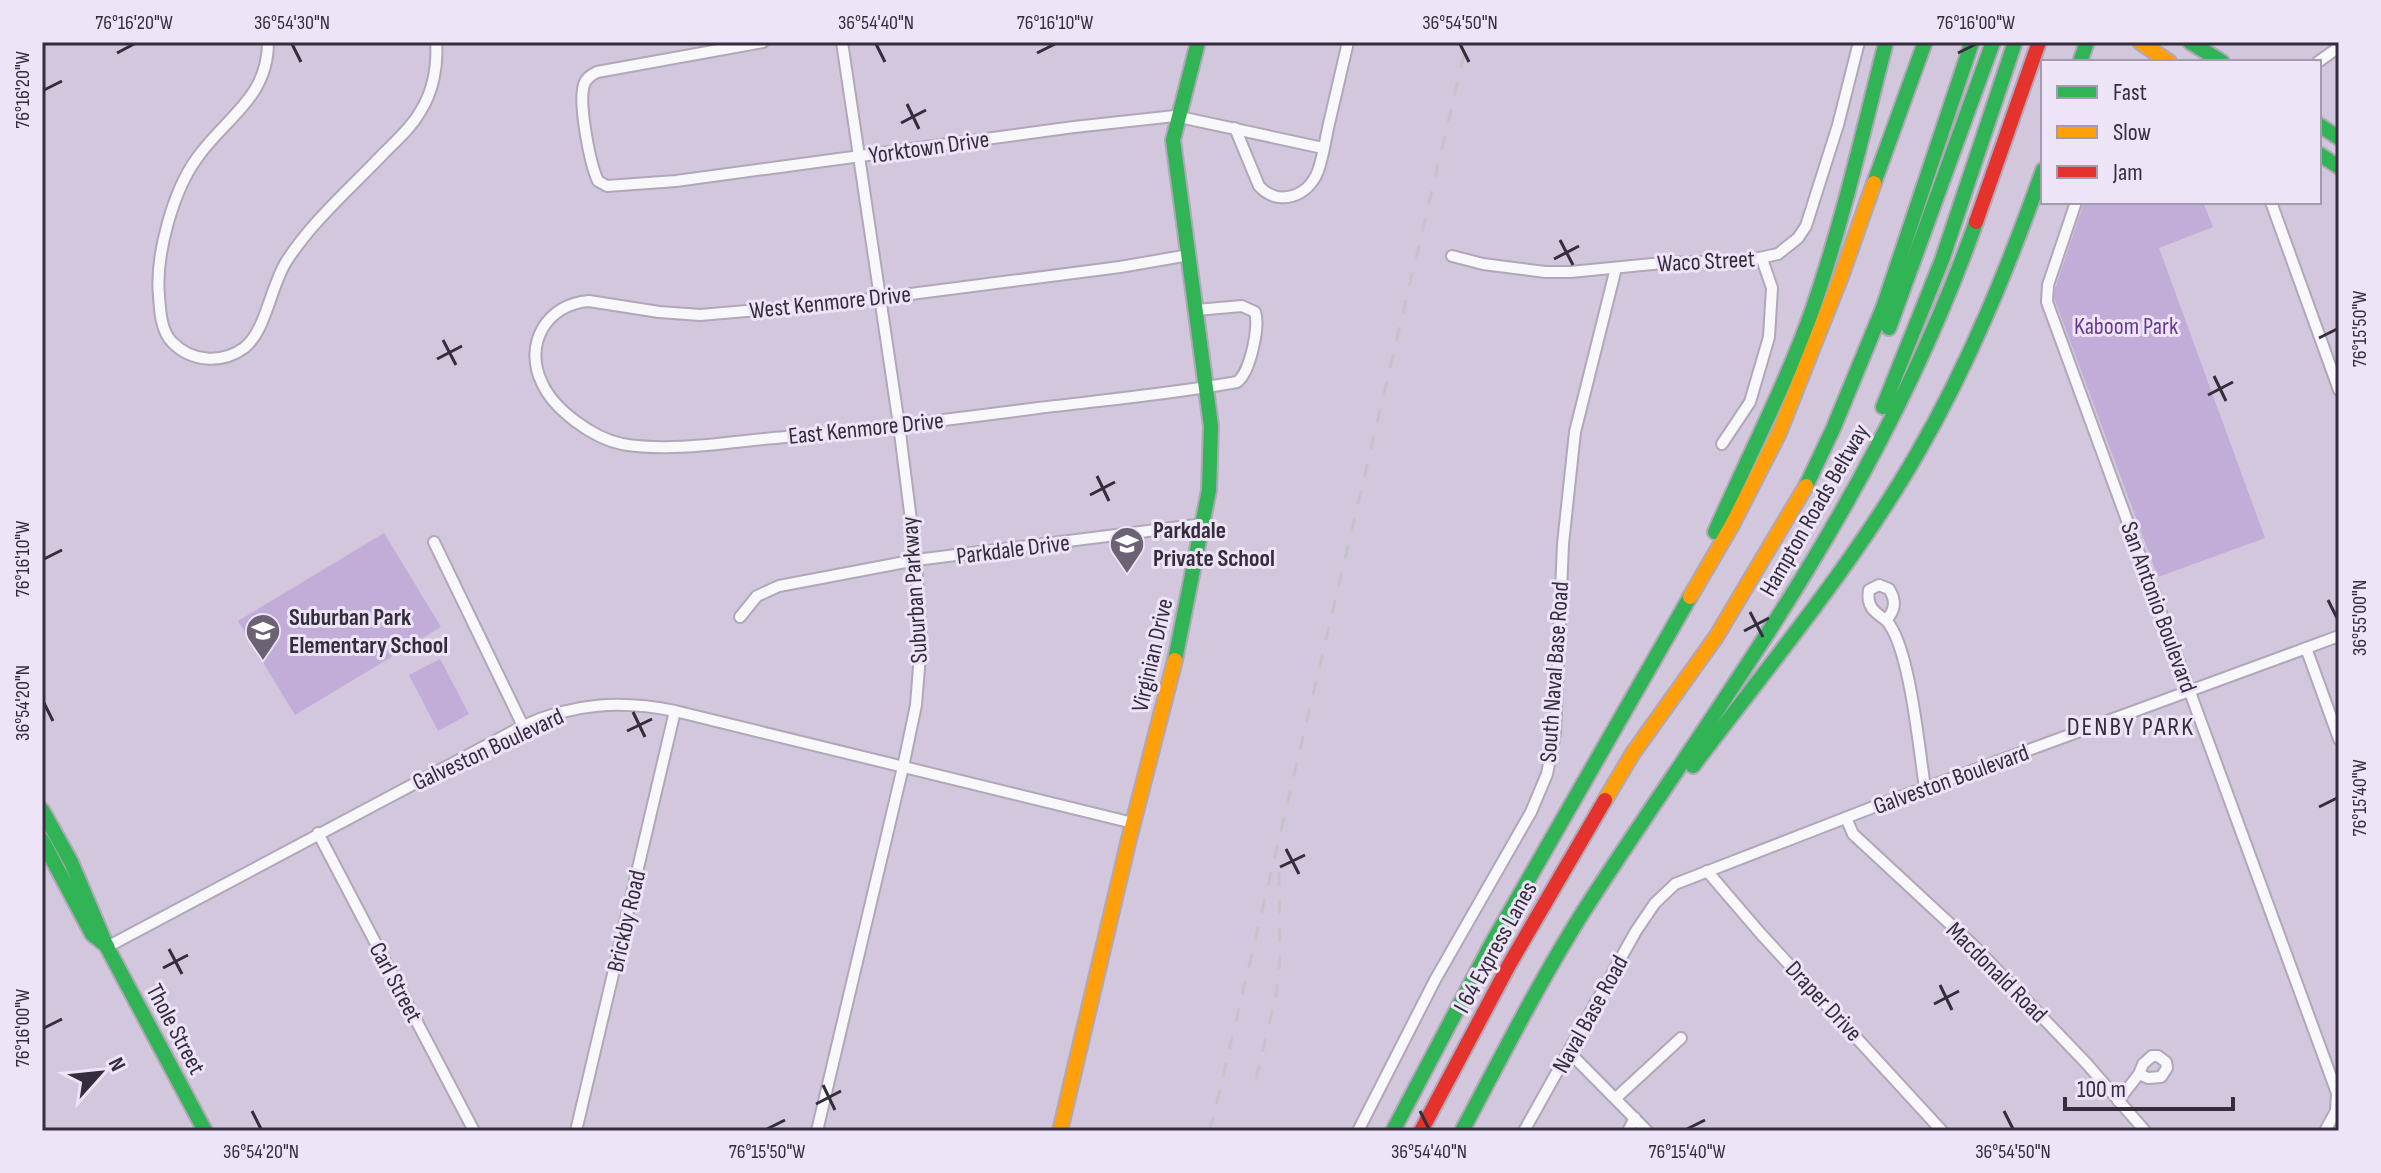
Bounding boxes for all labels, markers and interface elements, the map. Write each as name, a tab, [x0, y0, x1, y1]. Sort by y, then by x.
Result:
text: 76°16'20"W	[95, 11, 173, 35]
text: 36°54'30"N	[254, 11, 330, 35]
text: 36°54'40"N	[838, 11, 914, 35]
text: 76°16'10"W	[1017, 11, 1093, 35]
text: 36°54'50"N	[1422, 11, 1498, 35]
text: 76°16'00"W	[1937, 11, 2015, 35]
text: 76°16'20"W	[11, 51, 35, 129]
legend	[2041, 60, 2321, 204]
text: Fast	[2113, 78, 2147, 107]
text: Slow	[2113, 118, 2151, 147]
street label: Yorktown Drive	[867, 125, 991, 170]
text: Jam	[2112, 158, 2143, 187]
street label: Waco Street	[1656, 244, 1756, 279]
street label: West Kenmore Drive	[748, 280, 912, 325]
text: 76°15'50"W	[2348, 291, 2372, 367]
park label: Kaboom Park	[2074, 312, 2178, 341]
street label: East Kenmore Drive	[787, 406, 945, 451]
street label: Hampton Roads Beltway	[1753, 419, 1875, 602]
street label: Suburban Parkway	[895, 516, 934, 664]
place label: Parkdale Private School	[1153, 516, 1275, 573]
street label: San Antonio Boulevard	[2114, 518, 2203, 697]
text: 76°16'10"W	[11, 521, 35, 597]
school or university icon: Parkdale Private School	[1108, 525, 1146, 575]
street label: Parkdale Drive	[955, 528, 1071, 571]
street label: South Naval Base Road	[1534, 580, 1575, 764]
text: 36°55'00"N	[2348, 580, 2372, 656]
street label: Virginian Drive	[1125, 596, 1180, 715]
place label: Suburban Park Elementary School	[289, 603, 448, 660]
school or university icon: Suburban Park Elementary School	[244, 612, 282, 662]
text: 36°54'20"N	[11, 665, 35, 741]
street label: Galveston Boulevard	[408, 702, 568, 797]
district label: DENBY PARK	[2067, 712, 2195, 743]
street label: Galveston Boulevard	[1869, 738, 2033, 821]
text: 76°15'40"W	[2348, 760, 2372, 837]
street label: Brickby Road	[601, 867, 652, 975]
street label: I 64 Express Lanes	[1447, 876, 1543, 1018]
street label: Macdonald Road	[1940, 916, 2053, 1029]
street label: Carl Street	[363, 937, 429, 1027]
street label: Naval Base Road	[1546, 950, 1635, 1078]
street label: Draper Drive	[1779, 955, 1868, 1048]
street label: Thole Street	[140, 979, 211, 1079]
text: 76°16'00"W	[11, 989, 35, 1067]
north arrow	[60, 1033, 140, 1113]
text: N	[102, 1053, 131, 1076]
scale bar	[2065, 1061, 2233, 1111]
text: 100 m	[2077, 1075, 2126, 1104]
text: 36°54'20"N	[223, 1140, 299, 1164]
text: 76°15'50"W	[729, 1140, 805, 1164]
text: 36°54'40"N	[1391, 1140, 1467, 1164]
text: 76°15'40"W	[1649, 1140, 1726, 1164]
text: 36°54'50"N	[1975, 1140, 2051, 1164]

